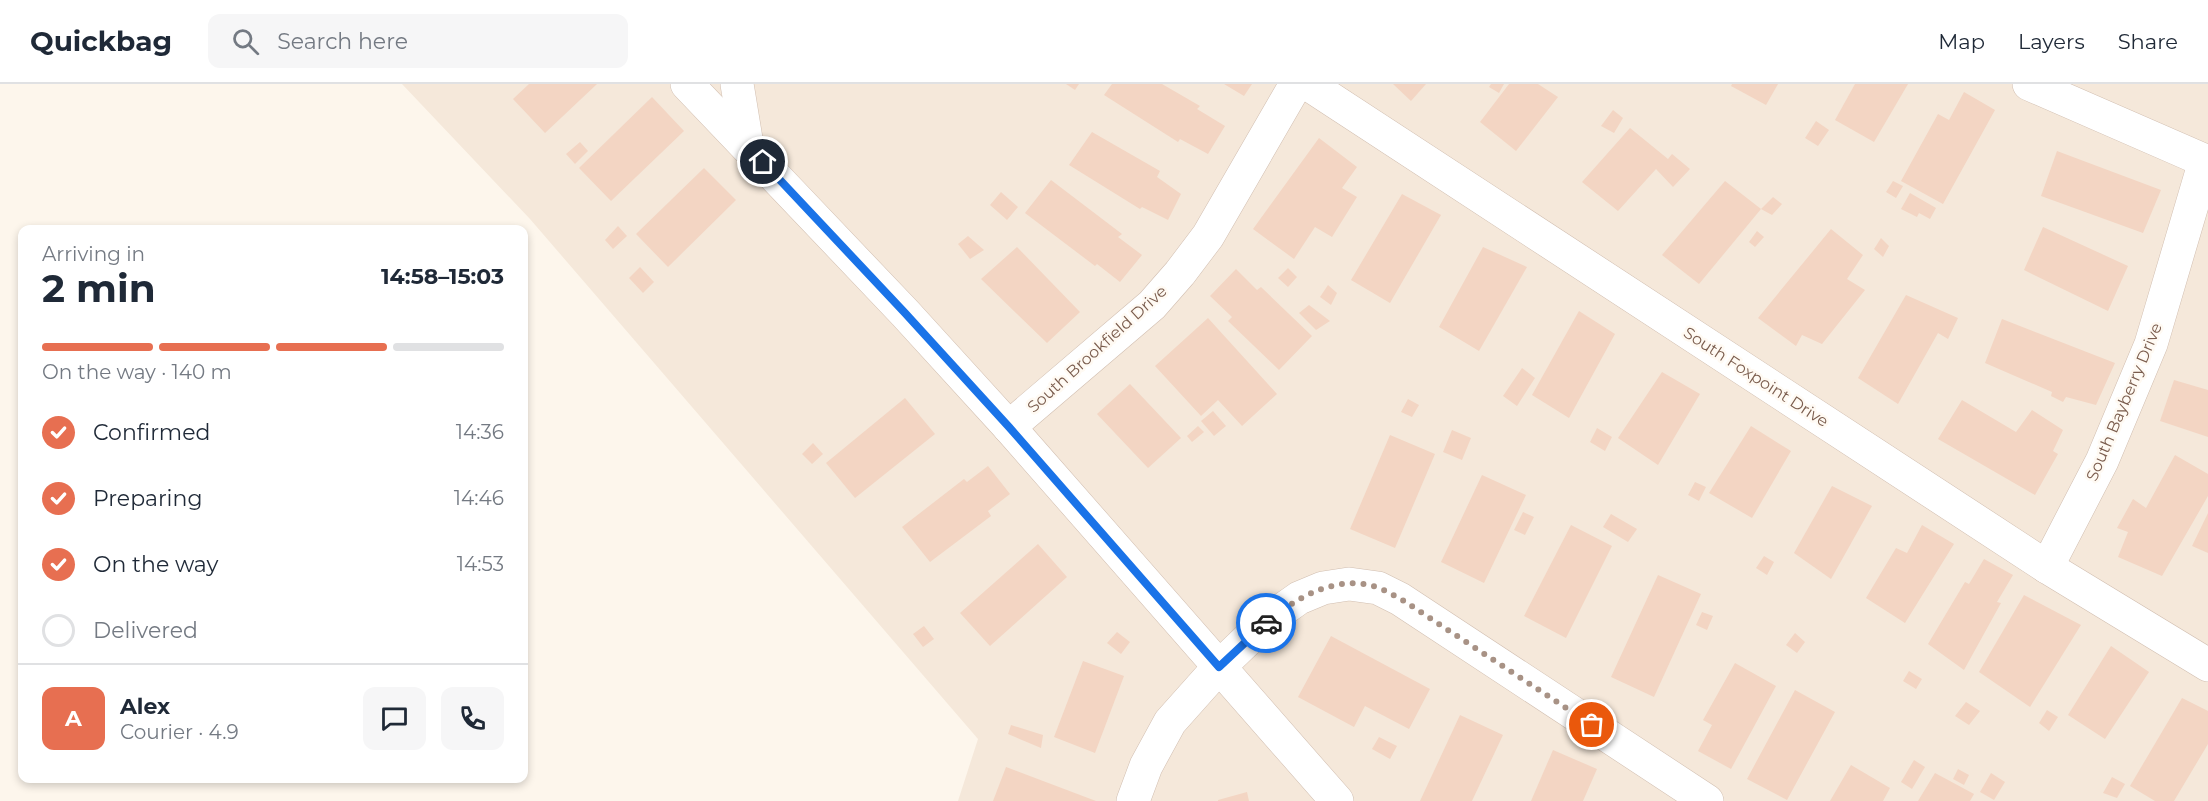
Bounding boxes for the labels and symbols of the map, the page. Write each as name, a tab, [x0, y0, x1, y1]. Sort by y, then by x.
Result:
pin	[737, 136, 788, 187]
street label: South Brookfield Drive	[1023, 281, 1171, 417]
street label: South Bayberry Drive	[2082, 320, 2166, 484]
street label: South Foxpoint Drive	[1680, 323, 1832, 431]
courier	[1236, 593, 1296, 653]
pin	[1566, 699, 1617, 750]

